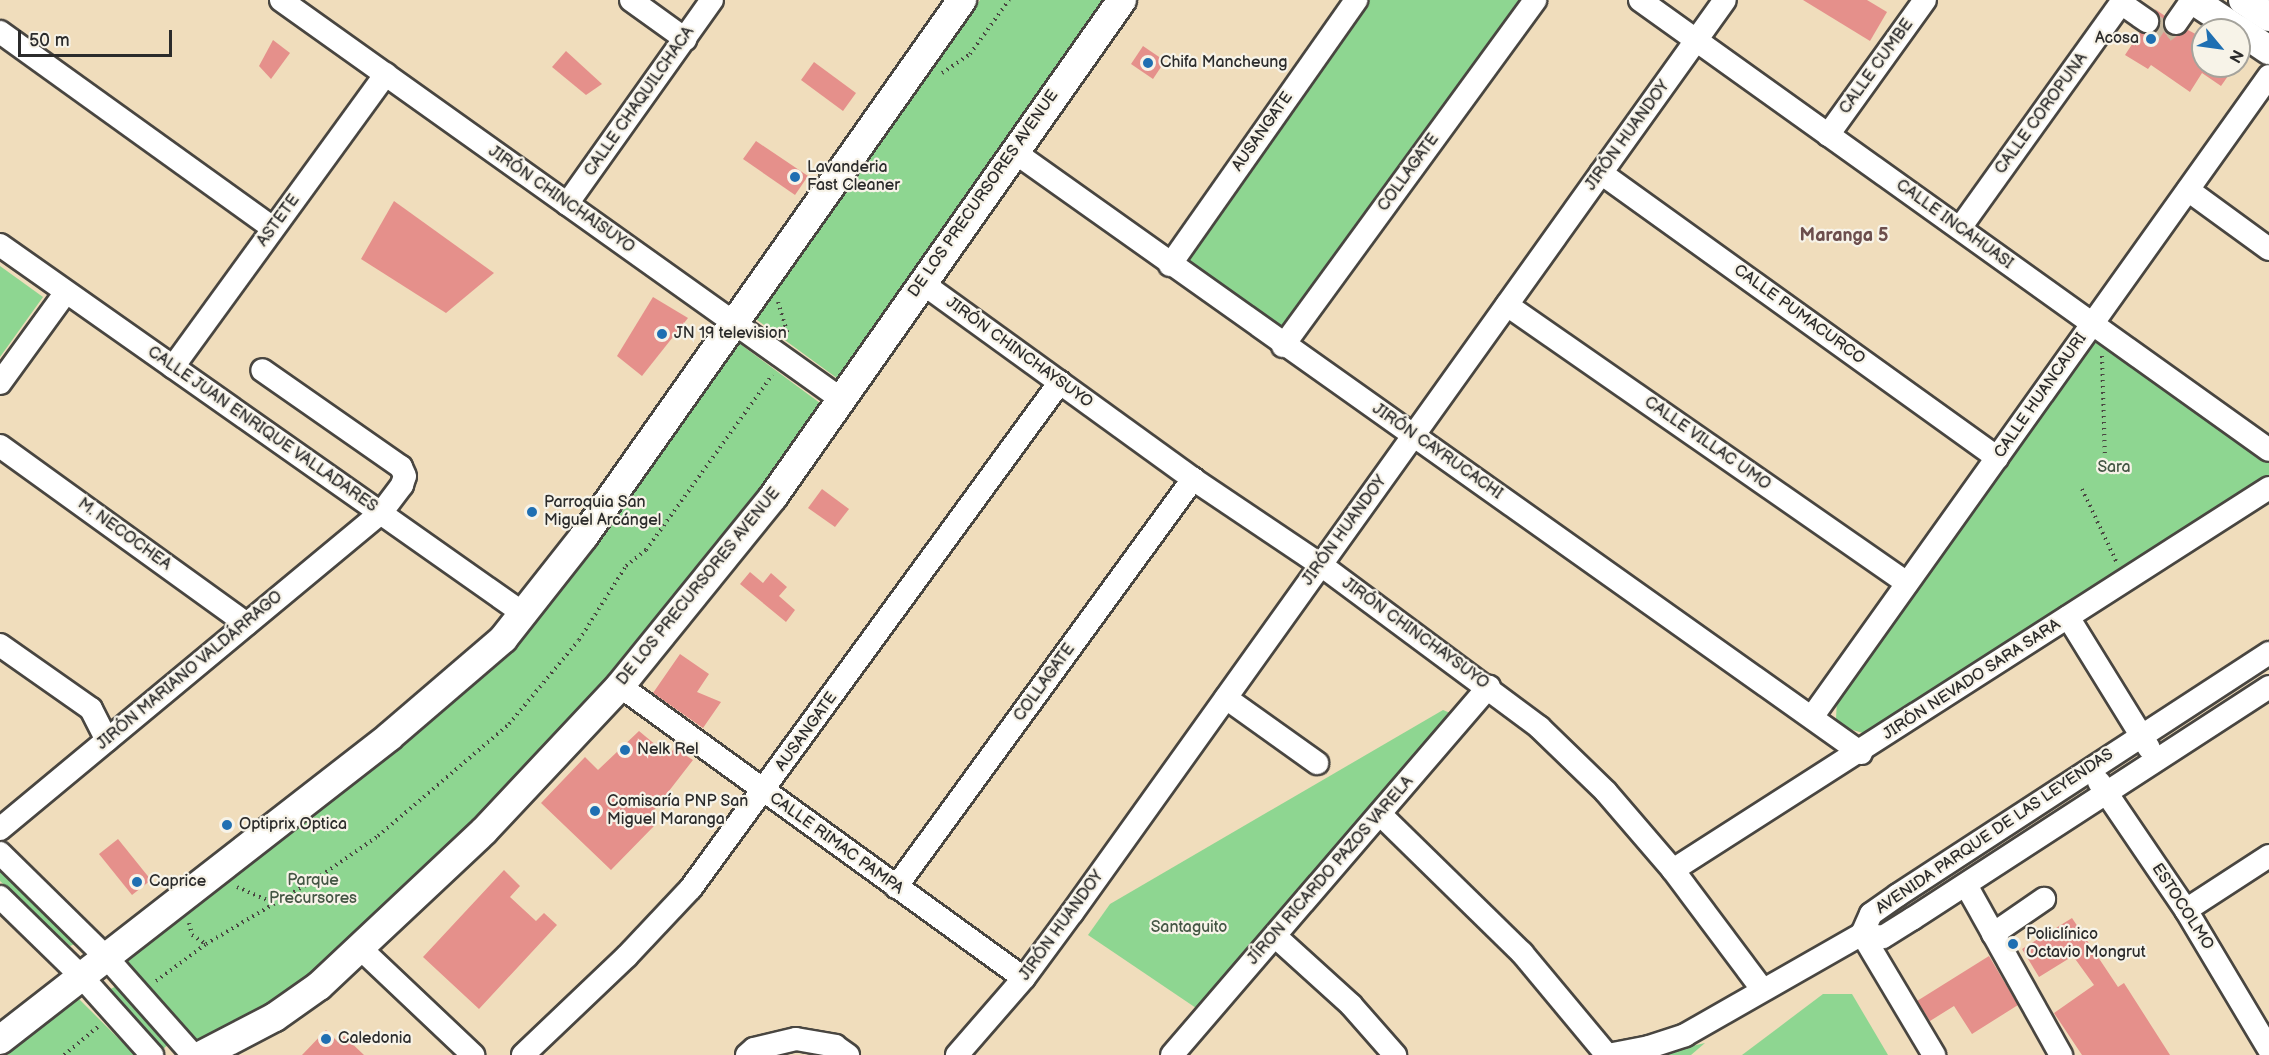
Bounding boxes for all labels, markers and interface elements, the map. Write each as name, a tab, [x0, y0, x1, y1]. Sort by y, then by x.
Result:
street label: CALLE CUMBE	[1836, 16, 1918, 118]
scale bar	[21, 18, 176, 56]
north arrow	[2191, 18, 2251, 78]
street label: CALLE CHAQUILCHACA	[581, 23, 699, 181]
place label: Acosa	[2095, 29, 2139, 49]
text: 50 m	[29, 30, 70, 51]
marker: Acosa	[2144, 32, 2158, 46]
text: N	[2224, 46, 2247, 66]
street label: CALLE COROPUNA	[1992, 50, 2092, 178]
place label: Chifa Mancheung	[1160, 53, 1288, 73]
marker: Chifa Mancheung	[1141, 56, 1155, 70]
street label: JIRÓN HUANDOY	[1582, 77, 1674, 195]
street label: DE LOS PRECURSORES AVENUE	[905, 87, 1063, 301]
street label: AUSANGATE	[1229, 89, 1297, 175]
street label: COLLAGATE	[1374, 130, 1444, 216]
street label: JIRÓN CHINCHAISUYO	[484, 142, 638, 258]
place label: Lavanderia Fast Cleaner	[807, 158, 900, 196]
marker: Lavanderia Fast Cleaner	[788, 170, 802, 184]
street label: CALLE INCAHUASI	[1892, 176, 2016, 274]
street label: ASTETE	[254, 191, 304, 251]
district label: Maranga 5	[1800, 225, 1888, 247]
street label: CALLE PUMACURCO	[1730, 261, 1868, 369]
street label: JIRÓN CHINCHAYSUYO	[942, 293, 1096, 413]
place label: JN 19 television	[674, 324, 787, 344]
marker: JN 19 television	[655, 327, 669, 341]
street label: CALLE HUANCAURI	[1991, 330, 2091, 462]
street label: CALLE JUAN ENRIQUE VALLADARES	[143, 343, 381, 517]
street label: CALLE VILLAC UMO	[1640, 393, 1774, 495]
street label: JIRÓN CAYRUCACHI	[1368, 400, 1506, 504]
park label: Sara	[2097, 458, 2131, 478]
street label: JIRÓN HUANDOY	[1299, 472, 1391, 590]
street label: DE LOS PRECURSORES AVENUE	[613, 484, 785, 690]
place label: Parroquia San Miguel Arcángel	[544, 493, 661, 531]
street label: M. NECOCHEA	[74, 495, 174, 575]
marker: Parroquia San Miguel Arcángel	[525, 505, 539, 519]
street label: JIRÓN CHINCHAYSUYO	[1338, 574, 1492, 694]
street label: JIRÓN MARIANO VALDÁRRAGO	[93, 588, 287, 754]
street label: JIRÓN NEVADO SARA SARA	[1879, 615, 2065, 745]
street label: COLLAGATE	[1010, 640, 1080, 726]
street label: AUSANGATE	[772, 689, 842, 775]
place label: Nelk Rel	[637, 740, 699, 760]
marker: Nelk Rel	[618, 743, 632, 757]
street label: AVENIDA PARQUE DE LAS LEYENDAS	[1873, 745, 2117, 919]
street label: JÍRON RICARDO PAZOS VARELA	[1244, 773, 1418, 969]
street label: CALLE RIMAC PAMPA	[765, 789, 907, 899]
place label: Comisaría PNP San Miguel Maranga	[607, 792, 749, 830]
marker: Comisaría PNP San Miguel Maranga	[588, 804, 602, 818]
place label: Optiprix Optica	[239, 815, 347, 835]
marker: Optiprix Optica	[220, 818, 234, 832]
street label: ESTOCOLMO	[2147, 860, 2217, 954]
street label: JIRÓN HUANDOY	[1016, 867, 1108, 985]
park label: Parque Precursores	[269, 871, 357, 909]
place label: Caprice	[149, 872, 206, 892]
marker: Caprice	[130, 875, 144, 889]
park label: Santaguito	[1151, 918, 1227, 938]
place label: Policlínico Octavio Mongrut	[2026, 925, 2146, 963]
marker: Policlínico Octavio Mongrut	[2004, 935, 2022, 953]
place label: Caledonia	[338, 1029, 411, 1049]
marker: Caledonia	[319, 1032, 333, 1046]

